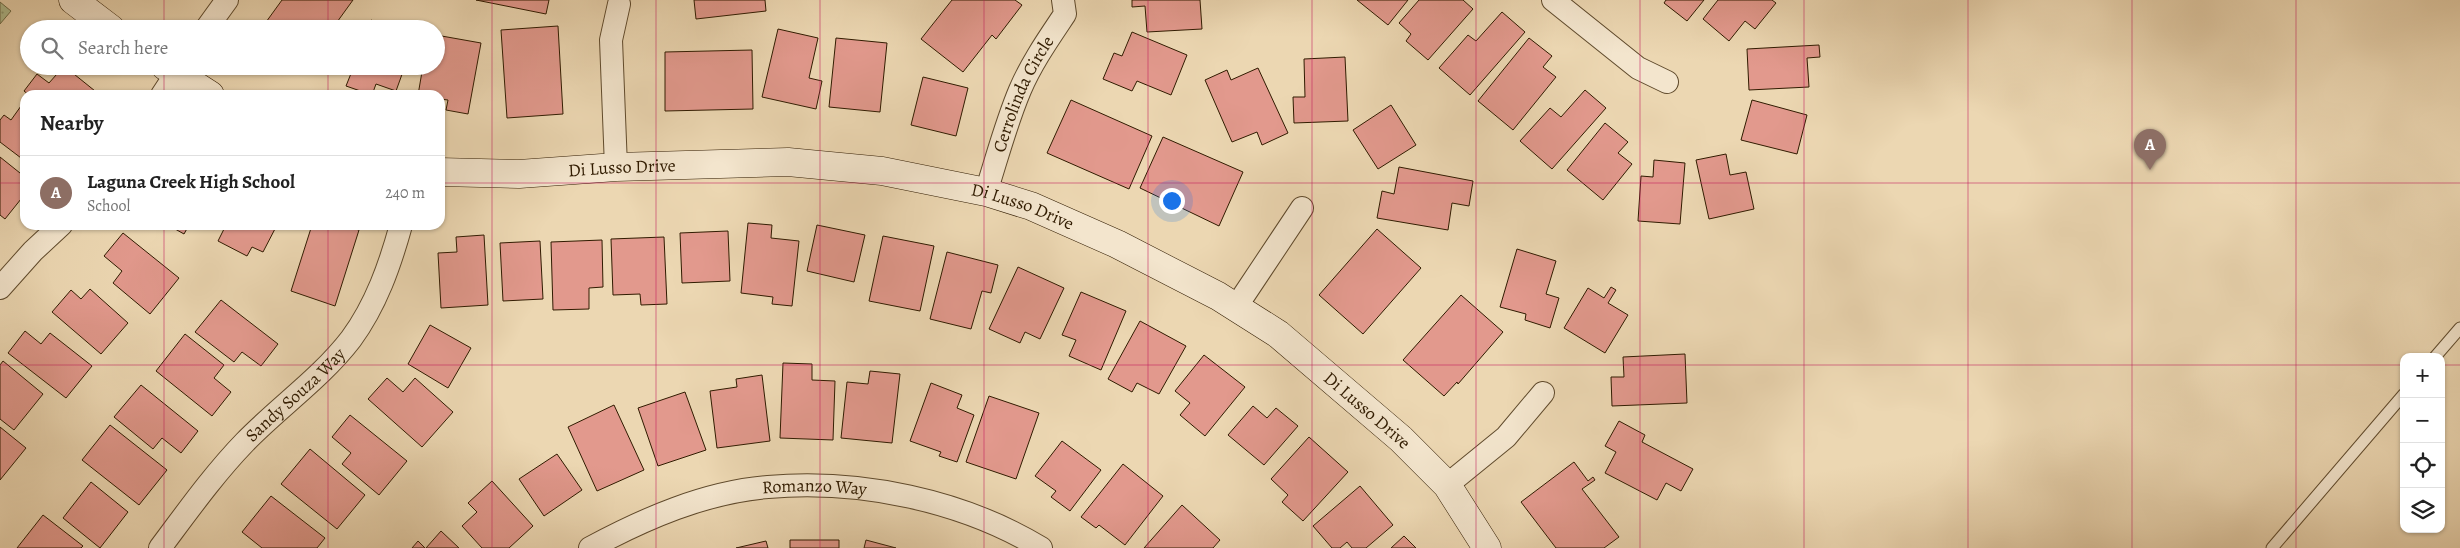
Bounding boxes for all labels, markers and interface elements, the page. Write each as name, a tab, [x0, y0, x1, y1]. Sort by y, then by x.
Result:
search box	[20, 20, 445, 75]
street label: Cerrolinda Circle	[987, 31, 1059, 155]
icon: search	[38, 34, 66, 62]
text: Search here	[78, 35, 168, 61]
text: Nearby	[40, 109, 103, 137]
pin: A	[2134, 129, 2166, 170]
street label: Di Lusso Drive	[567, 153, 676, 182]
text: Laguna Creek High School	[87, 169, 295, 195]
street label: Di Lusso Drive	[969, 177, 1078, 236]
text: A	[51, 182, 61, 204]
text: 240 m	[385, 182, 425, 204]
your location	[1159, 188, 1185, 214]
text: School	[87, 195, 130, 217]
street label: Sandy Souza Way	[240, 342, 351, 447]
map controls	[2400, 353, 2445, 533]
button: +	[2400, 353, 2445, 398]
street label: Di Lusso Drive	[1319, 366, 1416, 454]
button: −	[2400, 398, 2445, 443]
button: locate	[2400, 443, 2445, 488]
street label: Romanzo Way	[761, 473, 869, 501]
button: layers	[2400, 488, 2445, 533]

